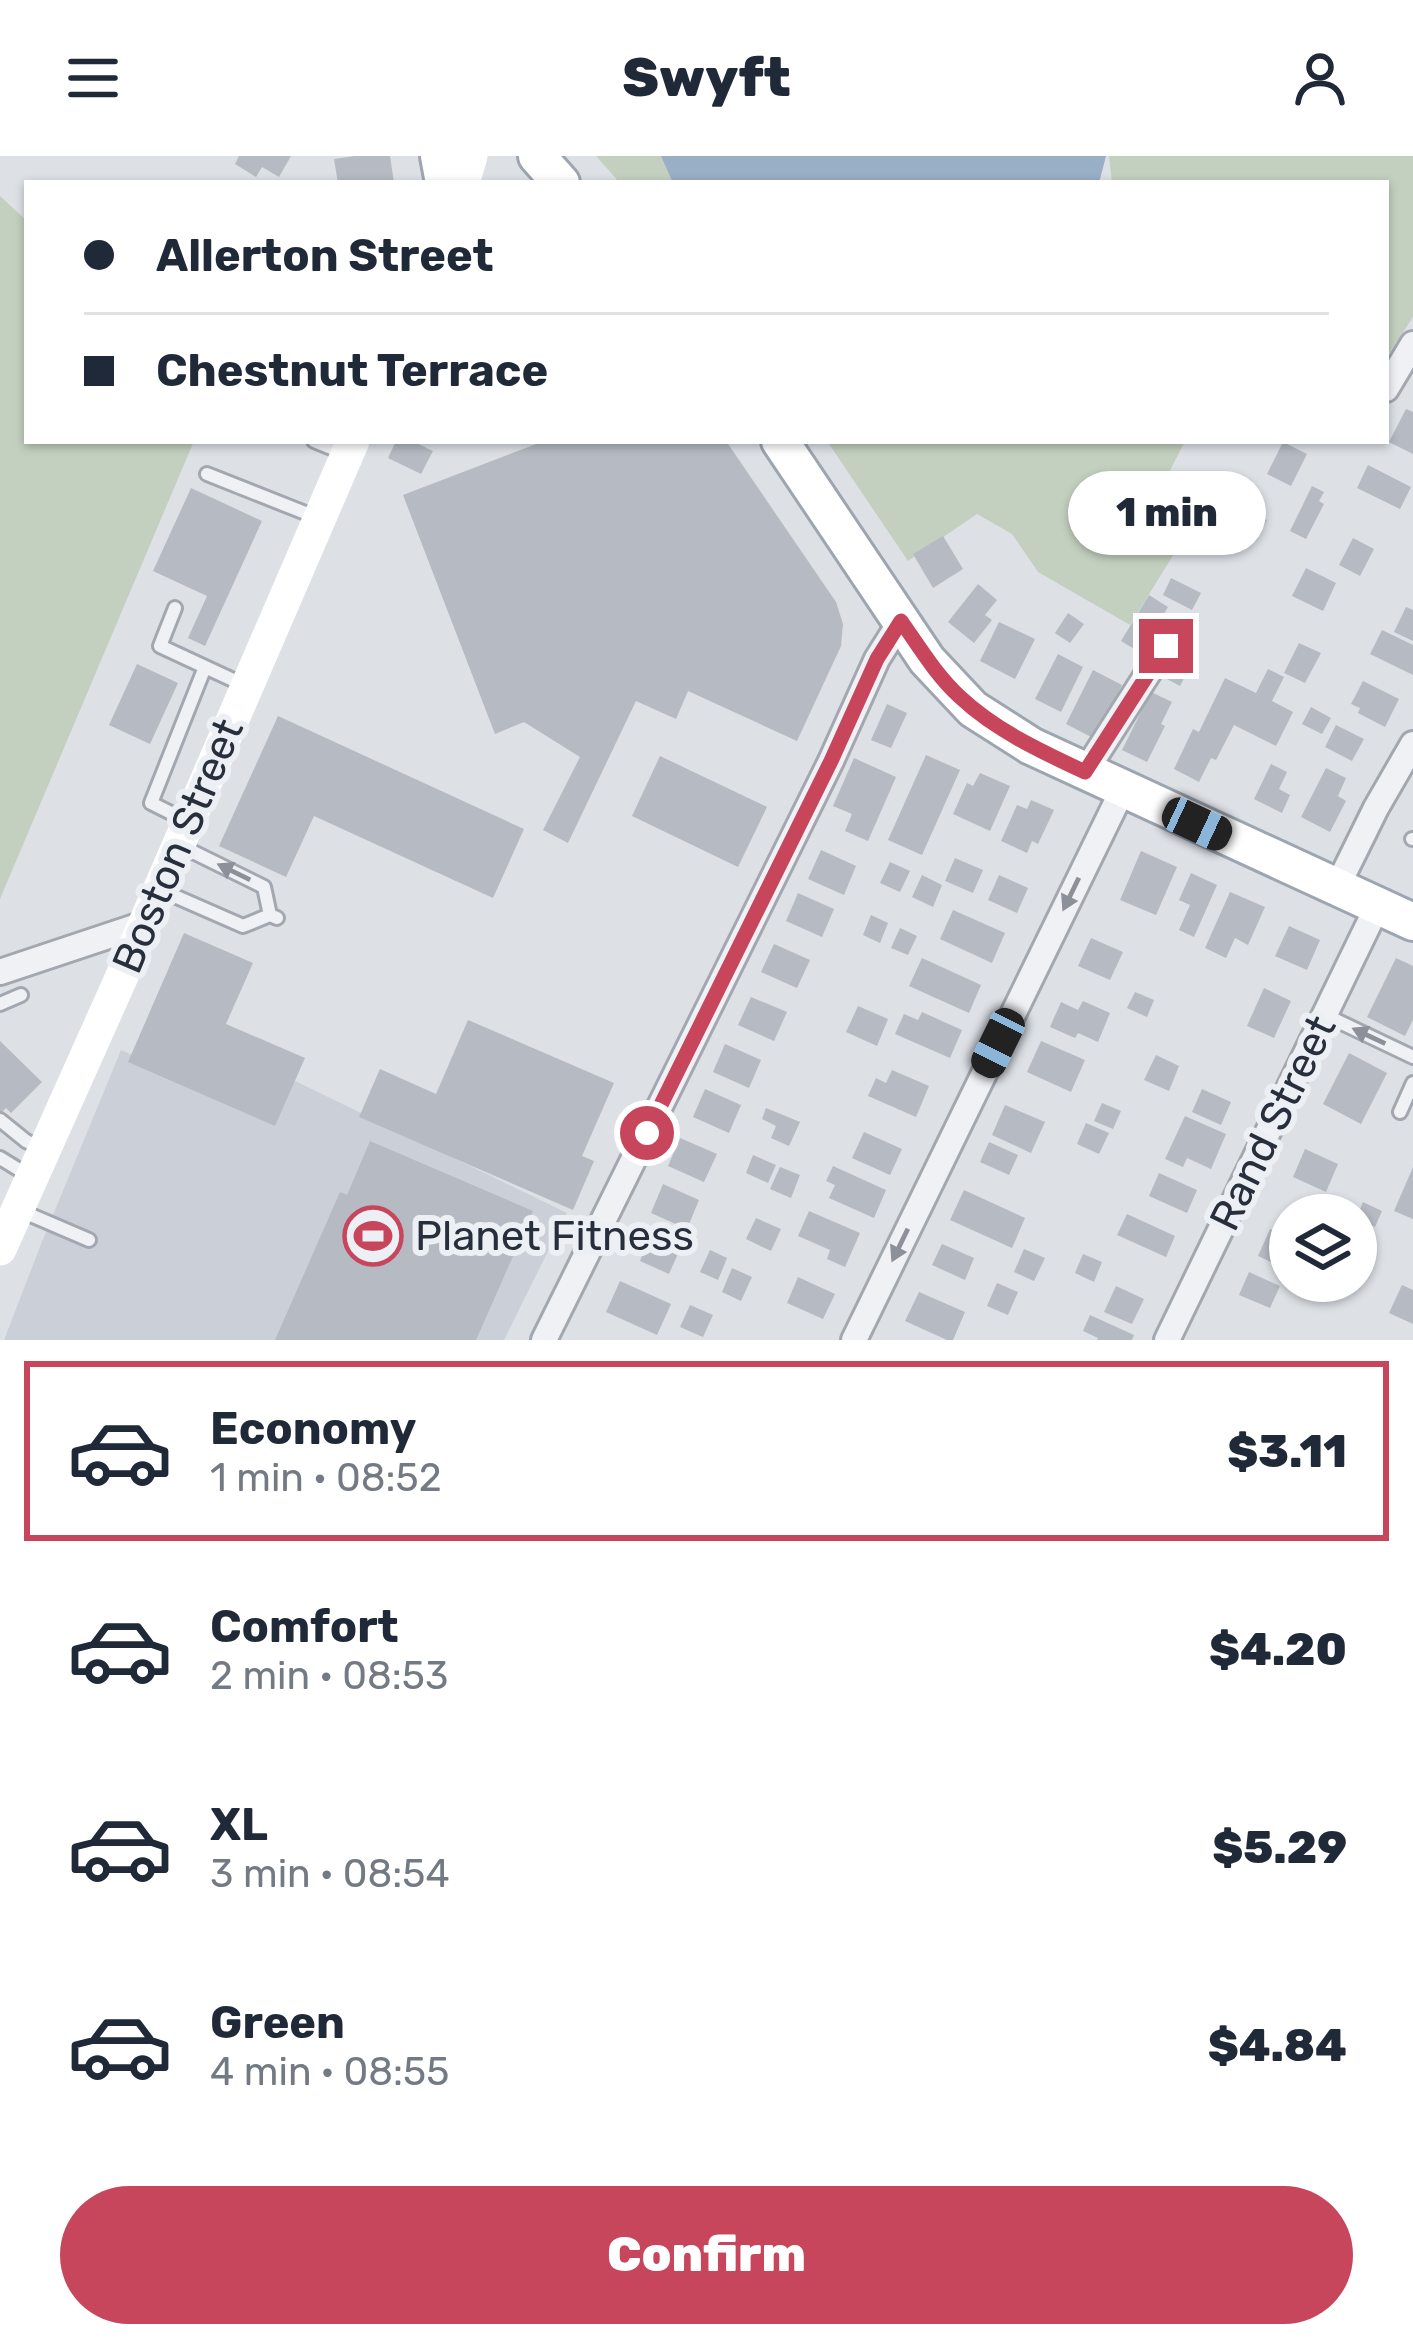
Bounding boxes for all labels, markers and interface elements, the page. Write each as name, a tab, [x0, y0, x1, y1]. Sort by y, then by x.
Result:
icon: menu	[60, 45, 126, 111]
icon: person	[1287, 45, 1353, 111]
text: Swyft	[622, 46, 791, 110]
text: Allerton Street	[156, 229, 494, 282]
text: Chestnut Terrace	[156, 344, 548, 397]
callout: 1 min	[1067, 472, 1265, 556]
text: 1 min	[1116, 490, 1218, 536]
route end	[1139, 619, 1193, 673]
street label: Boston Street	[102, 711, 254, 981]
car	[1157, 792, 1237, 856]
one-way arrow	[216, 862, 251, 882]
one-way arrow	[1061, 877, 1081, 912]
car	[966, 1003, 1030, 1083]
street label: Rand Street	[1199, 1007, 1347, 1239]
one-way arrow	[1351, 1026, 1386, 1046]
route start	[620, 1106, 674, 1160]
map controls	[1269, 1194, 1377, 1302]
button: layers	[1269, 1194, 1377, 1302]
sports icon: Planet Fitness	[342, 1205, 404, 1267]
place label: Planet Fitness	[415, 1211, 694, 1261]
one-way arrow	[890, 1228, 910, 1263]
icon: car	[66, 1397, 174, 1505]
text: Economy	[210, 1402, 416, 1455]
text: $3.11	[1227, 1425, 1347, 1478]
text: 1 min · 08:52	[210, 1455, 442, 1501]
icon: car	[66, 1595, 174, 1703]
text: Comfort	[210, 1600, 399, 1653]
text: $4.20	[1209, 1623, 1347, 1676]
text: 2 min · 08:53	[210, 1653, 448, 1699]
icon: car	[66, 1793, 174, 1901]
text: XL	[210, 1798, 268, 1851]
text: $5.29	[1212, 1821, 1347, 1874]
text: 3 min · 08:54	[210, 1851, 450, 1897]
icon: car	[66, 1991, 174, 2099]
text: Green	[210, 1996, 345, 2049]
text: $4.84	[1208, 2019, 1347, 2072]
text: 4 min · 08:55	[210, 2049, 449, 2095]
button: Confirm	[60, 2186, 1353, 2324]

